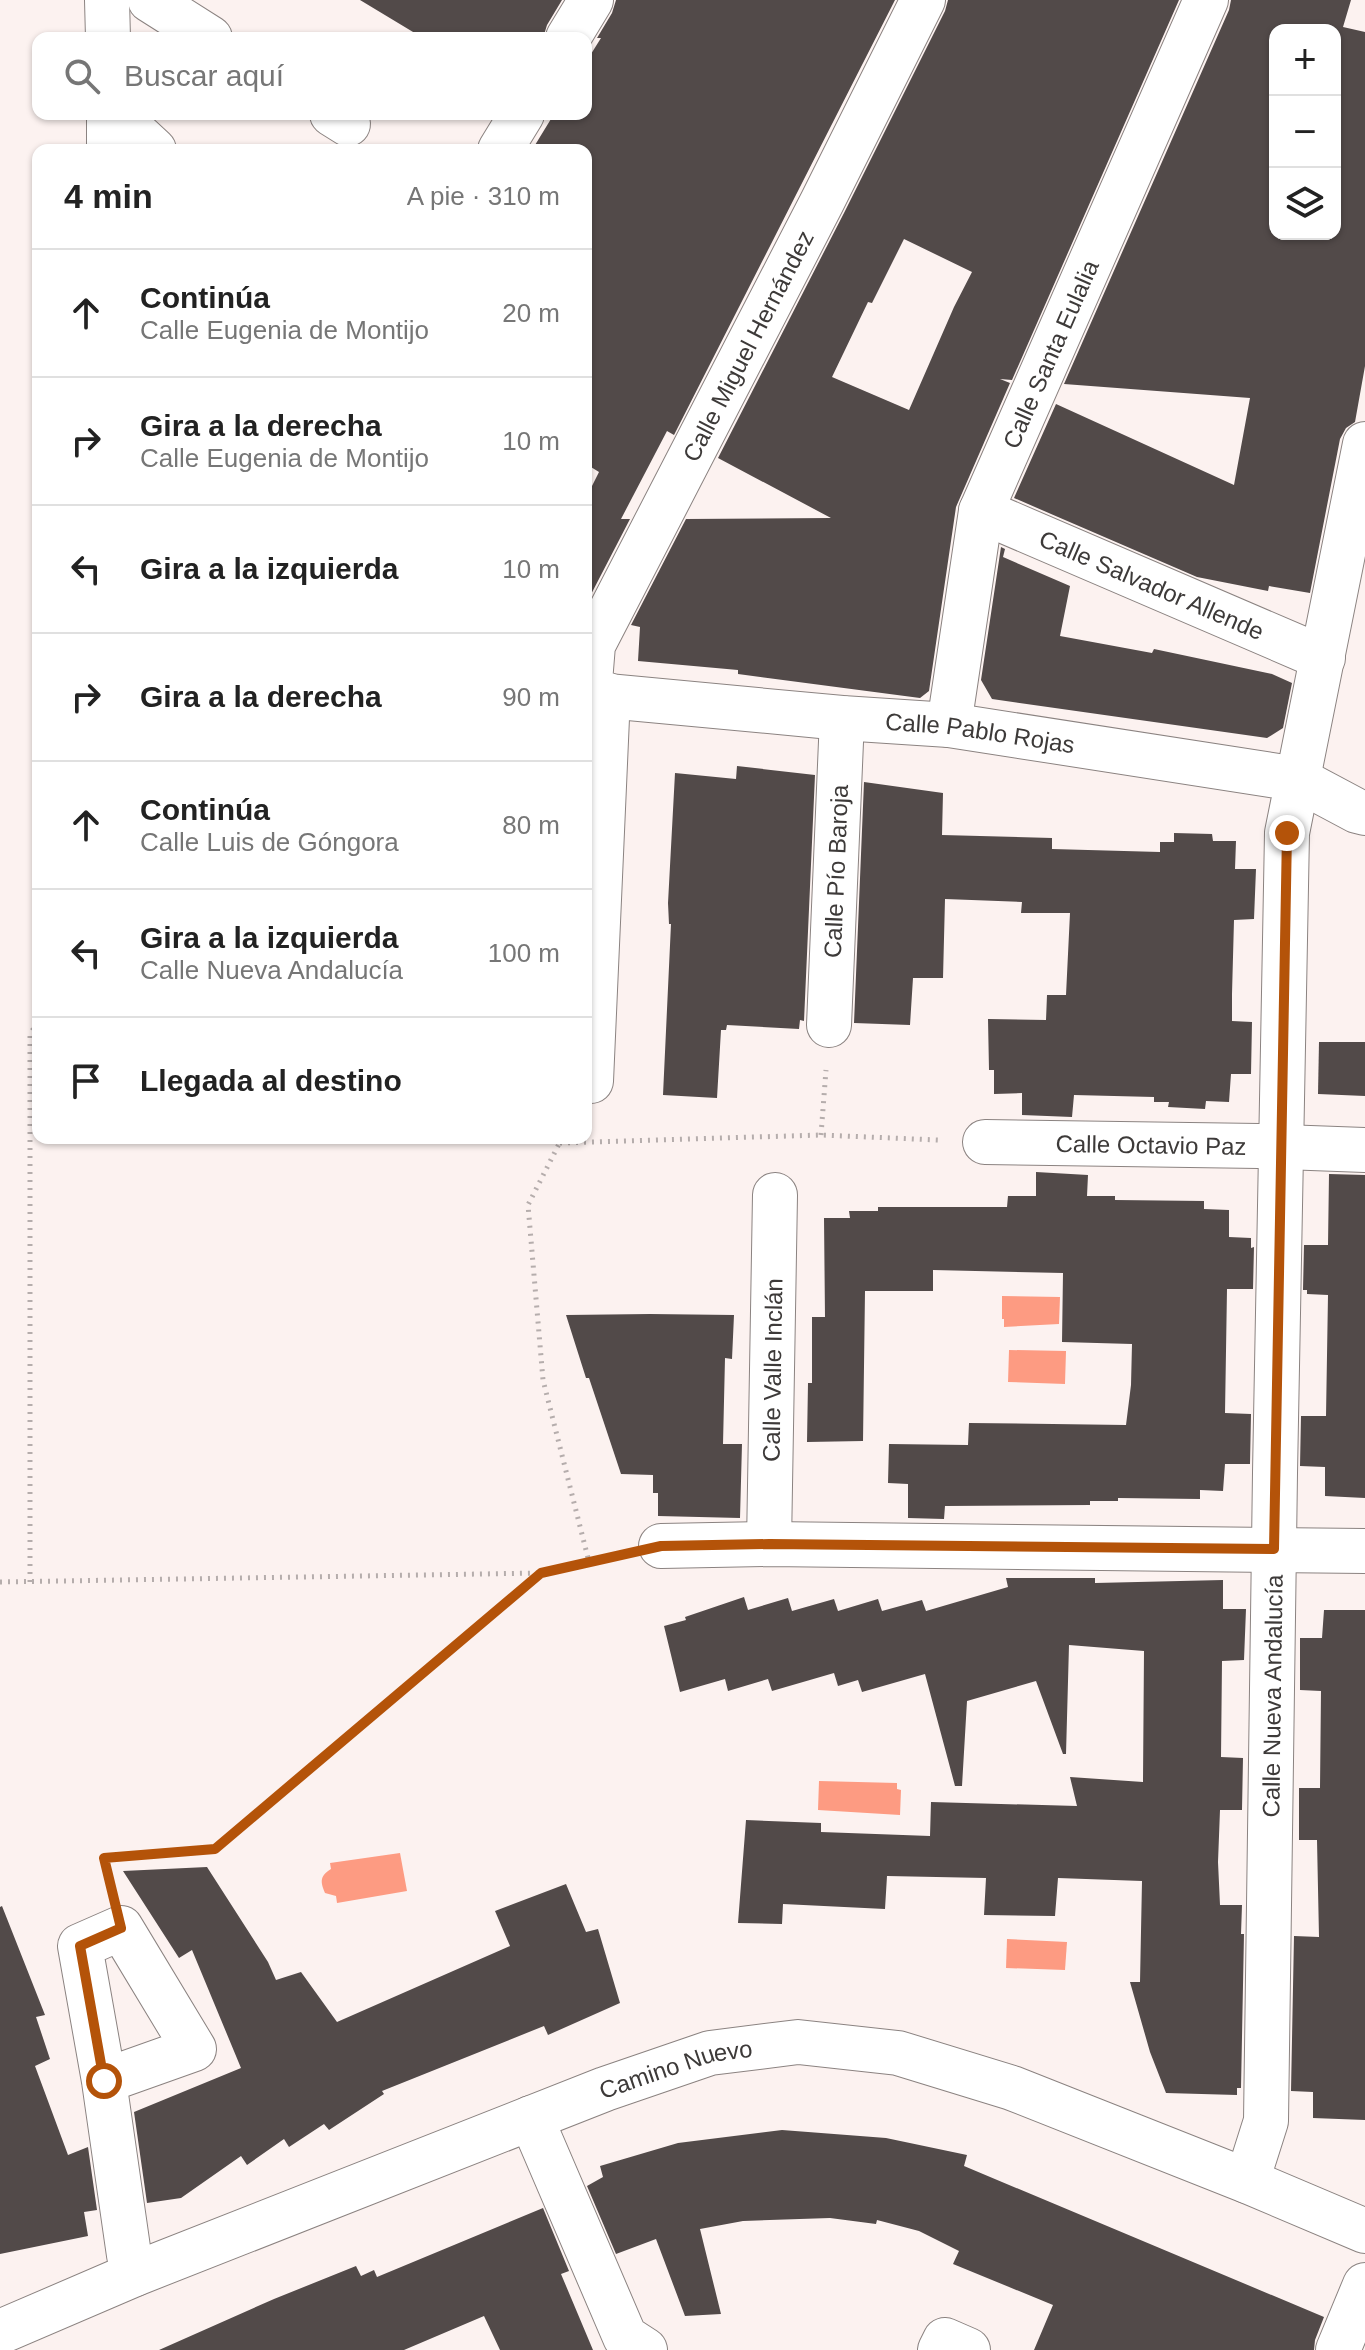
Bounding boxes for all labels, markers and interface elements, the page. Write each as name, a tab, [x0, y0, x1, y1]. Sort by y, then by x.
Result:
map controls	[1269, 24, 1341, 240]
button: +	[1269, 24, 1341, 96]
search box	[32, 32, 592, 120]
icon: search	[60, 54, 104, 98]
text: Buscar aquí	[124, 59, 284, 92]
button: −	[1269, 96, 1341, 168]
button: layers	[1269, 168, 1341, 240]
text: 4 min	[64, 177, 153, 215]
text: A pie · 310 m	[407, 181, 560, 211]
street label: Calle Miguel Hernández	[677, 226, 819, 466]
street label: Calle Santa Eulalia	[997, 255, 1104, 452]
text: Continúa	[140, 281, 270, 314]
icon: ahead	[64, 291, 108, 335]
text: 20 m	[502, 298, 560, 328]
text: Calle Eugenia de Montijo	[140, 315, 429, 345]
text: Gira a la derecha	[140, 409, 382, 442]
icon: right	[64, 419, 108, 463]
text: 10 m	[502, 426, 560, 456]
text: Calle Eugenia de Montijo	[140, 443, 429, 473]
street label: Calle Salvador Allende	[1036, 524, 1268, 645]
icon: left	[64, 547, 108, 591]
text: Gira a la izquierda	[140, 552, 398, 585]
text: 10 m	[502, 554, 560, 584]
icon: right	[64, 675, 108, 719]
text: Gira a la derecha	[140, 680, 382, 713]
text: 90 m	[502, 682, 560, 712]
street label: Calle Pablo Rojas	[884, 707, 1077, 758]
street label: Calle Pío Baroja	[818, 783, 853, 958]
text: Continúa	[140, 793, 270, 826]
icon: ahead	[64, 803, 108, 847]
text: 80 m	[502, 810, 560, 840]
route end	[1269, 815, 1305, 851]
text: Calle Luis de Góngora	[140, 827, 399, 857]
text: Gira a la izquierda	[140, 921, 398, 954]
icon: left	[64, 931, 108, 975]
text: 100 m	[488, 938, 560, 968]
text: Calle Nueva Andalucía	[140, 955, 403, 985]
icon: arrive	[64, 1059, 108, 1103]
text: Llegada al destino	[140, 1064, 402, 1097]
street label: Calle Octavio Paz	[1055, 1130, 1247, 1159]
street label: Calle Valle Inclán	[757, 1278, 787, 1462]
street label: Calle Nueva Andalucía	[1257, 1574, 1287, 1818]
street label: Camino Nuevo	[595, 2034, 754, 2104]
route start	[86, 2063, 122, 2099]

